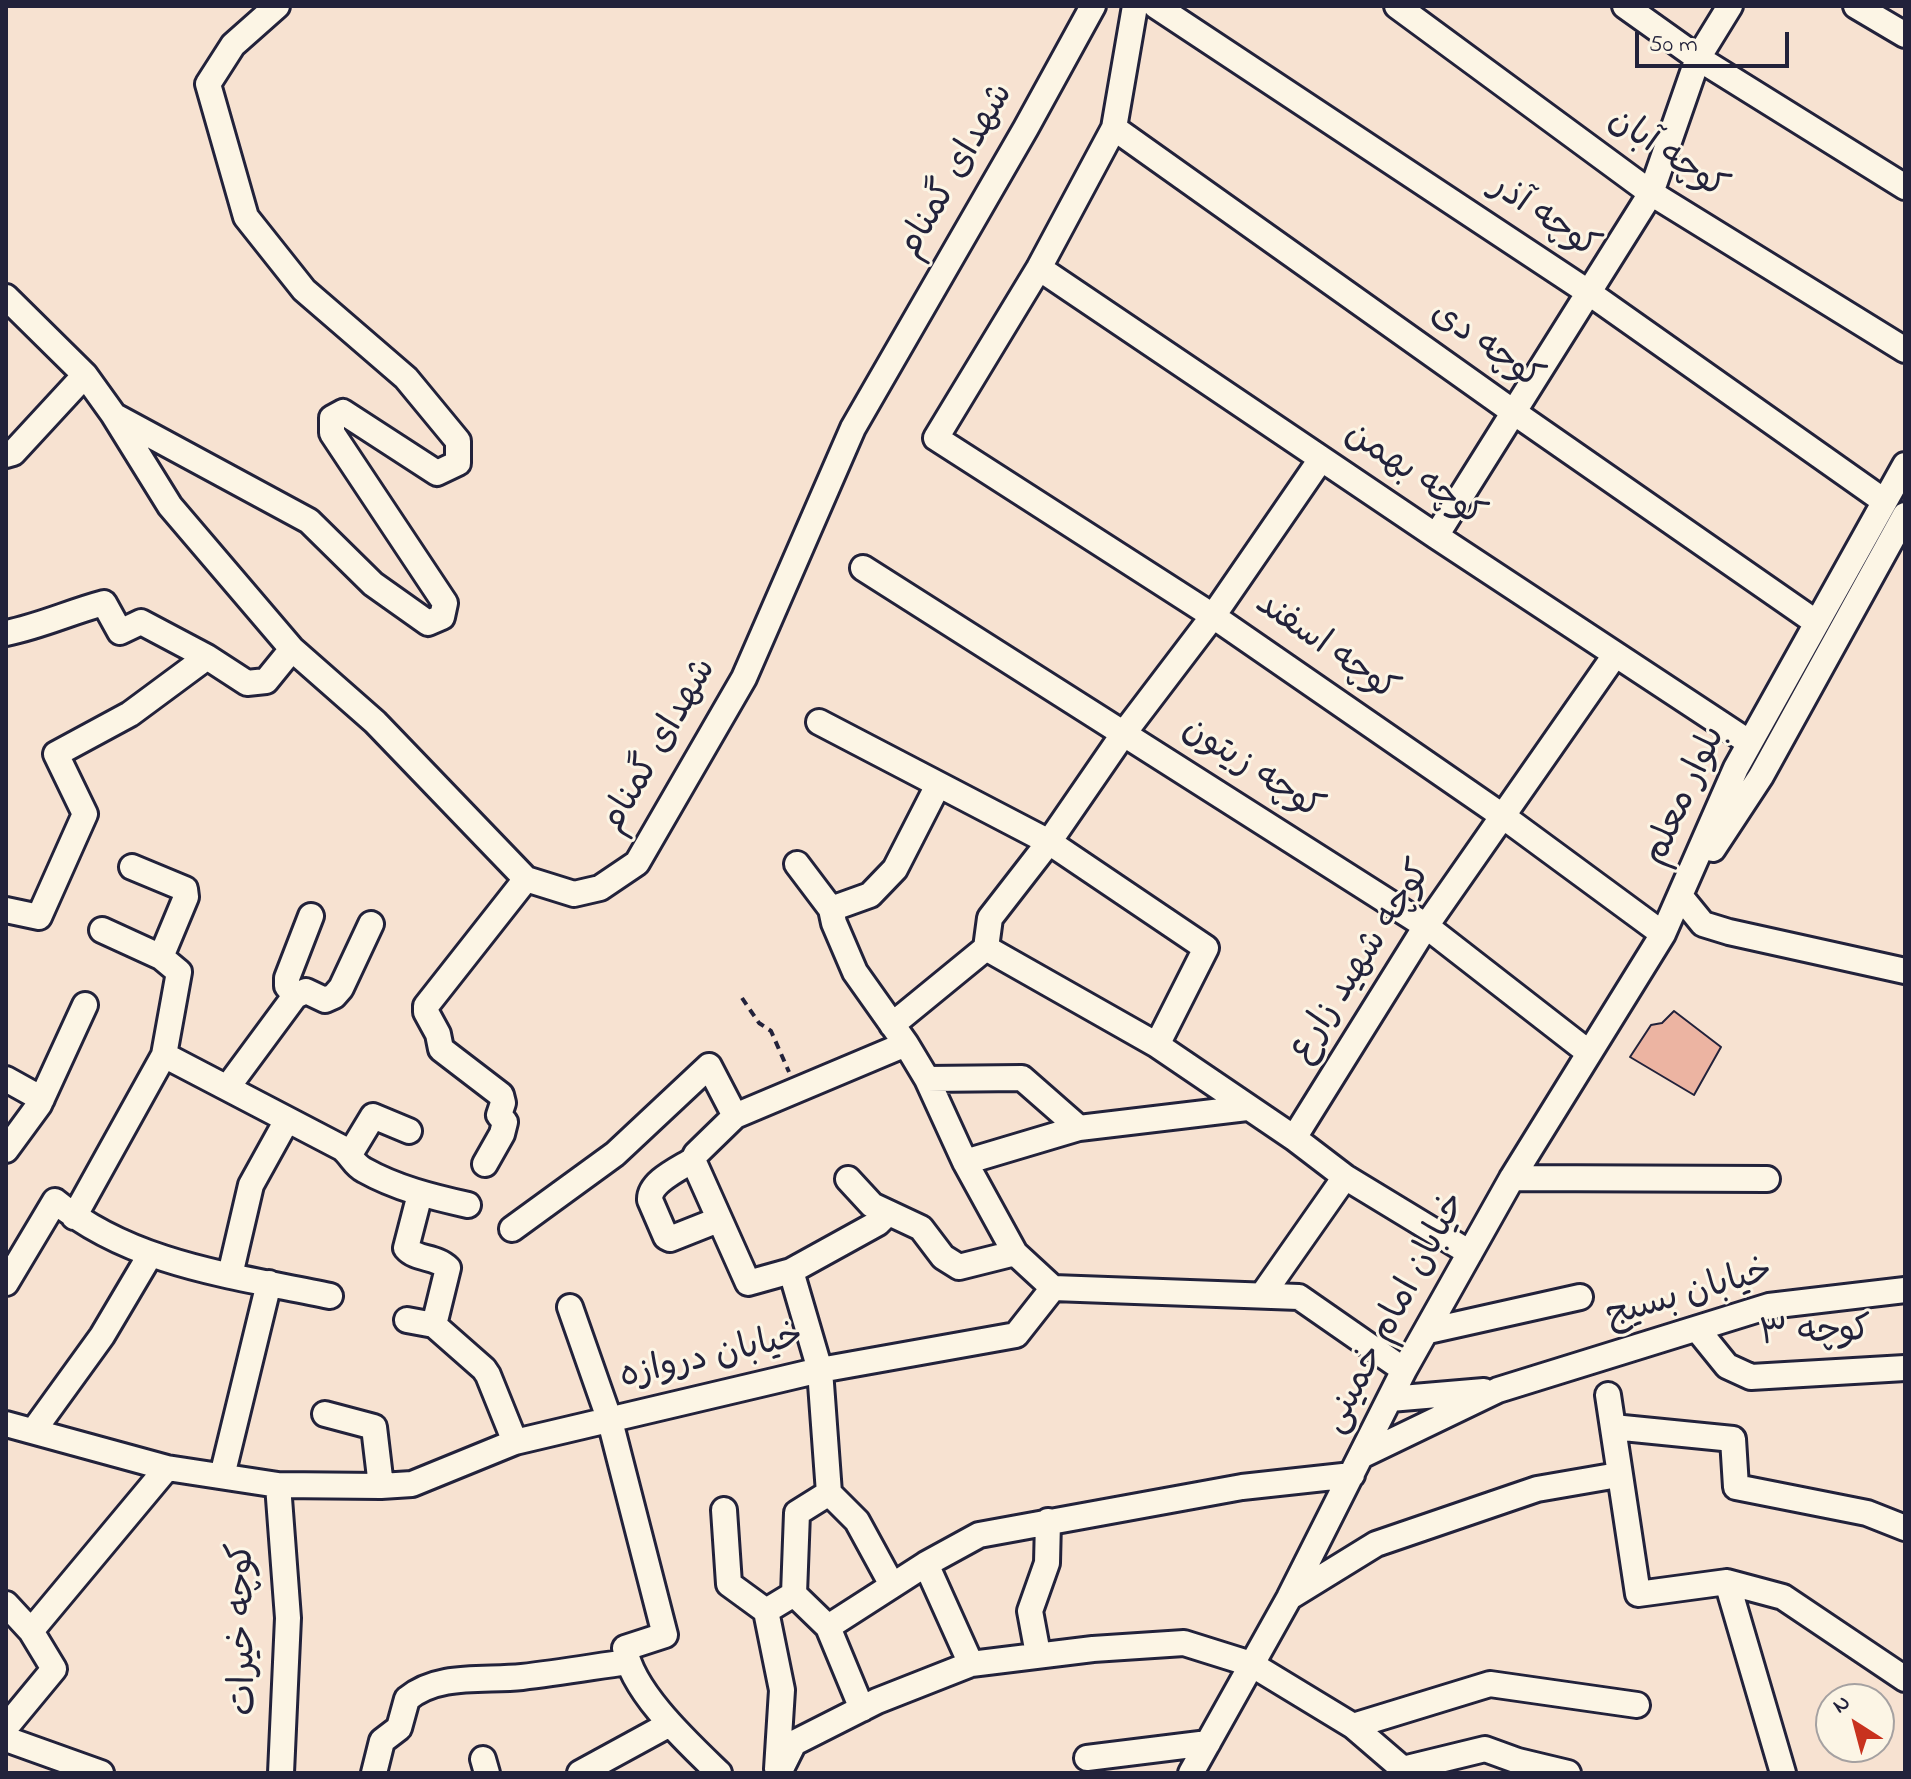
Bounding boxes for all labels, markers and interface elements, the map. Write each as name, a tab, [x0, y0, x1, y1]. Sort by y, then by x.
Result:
scale bar	[1639, 16, 1793, 66]
text: 50 m	[1649, 28, 1698, 63]
street label: شهدای گمنام	[891, 77, 1025, 267]
street label: کوچه آبان	[1598, 100, 1734, 212]
street label: کوچه آذر	[1480, 167, 1606, 271]
street label: کوچه دی	[1421, 294, 1549, 402]
street label: کوچه بهمن	[1335, 414, 1491, 540]
street label: کوچه اسفند	[1245, 584, 1405, 714]
street label: شهدای گمنام	[594, 652, 728, 842]
street label: کوچه زیتون	[1173, 710, 1329, 832]
street label: بلوار معلم	[1636, 720, 1738, 874]
street label: کوچه شهید زارع	[1282, 854, 1444, 1072]
street label: خیابان امام خمینی	[1315, 1186, 1479, 1442]
street label: خیابان بسیج	[1602, 1252, 1778, 1340]
street label: کوچه ۳	[1758, 1311, 1872, 1359]
street label: خیابان دروازه	[616, 1317, 808, 1401]
street label: کوچه خیرات	[223, 1542, 269, 1716]
north arrow	[1815, 1683, 1895, 1763]
text: N	[1827, 1688, 1857, 1723]

